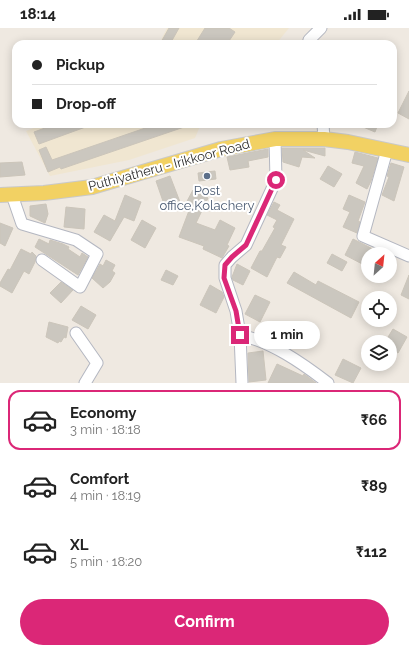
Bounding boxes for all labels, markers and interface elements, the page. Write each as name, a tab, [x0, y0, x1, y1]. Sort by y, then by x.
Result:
text: 18:14	[20, 5, 56, 23]
text: Pickup	[56, 56, 105, 74]
text: Drop-off	[56, 95, 116, 113]
street label: Puthiyatheru - Irikkoor Road	[87, 136, 251, 194]
marker: Post office,Kolachery	[202, 171, 212, 181]
route start	[267, 171, 285, 189]
place label: Post office,Kolachery	[159, 183, 255, 213]
north arrow	[361, 247, 397, 283]
map controls	[361, 247, 397, 371]
button: locate	[361, 291, 397, 327]
callout: 1 min	[254, 321, 320, 349]
route end	[231, 326, 249, 344]
text: 1 min	[271, 327, 303, 342]
button: layers	[361, 335, 397, 371]
icon: car	[22, 402, 58, 438]
text: Economy	[70, 404, 137, 422]
text: ₹66	[361, 411, 387, 429]
text: 3 min · 18:18	[70, 422, 141, 437]
icon: car	[22, 468, 58, 504]
text: Comfort	[70, 470, 129, 488]
text: ₹89	[361, 477, 387, 495]
text: 4 min · 18:19	[70, 488, 141, 503]
icon: car	[22, 534, 58, 570]
text: XL	[70, 536, 88, 554]
text: ₹112	[356, 543, 387, 561]
text: 5 min · 18:20	[70, 554, 142, 569]
button: Confirm	[20, 599, 389, 645]

